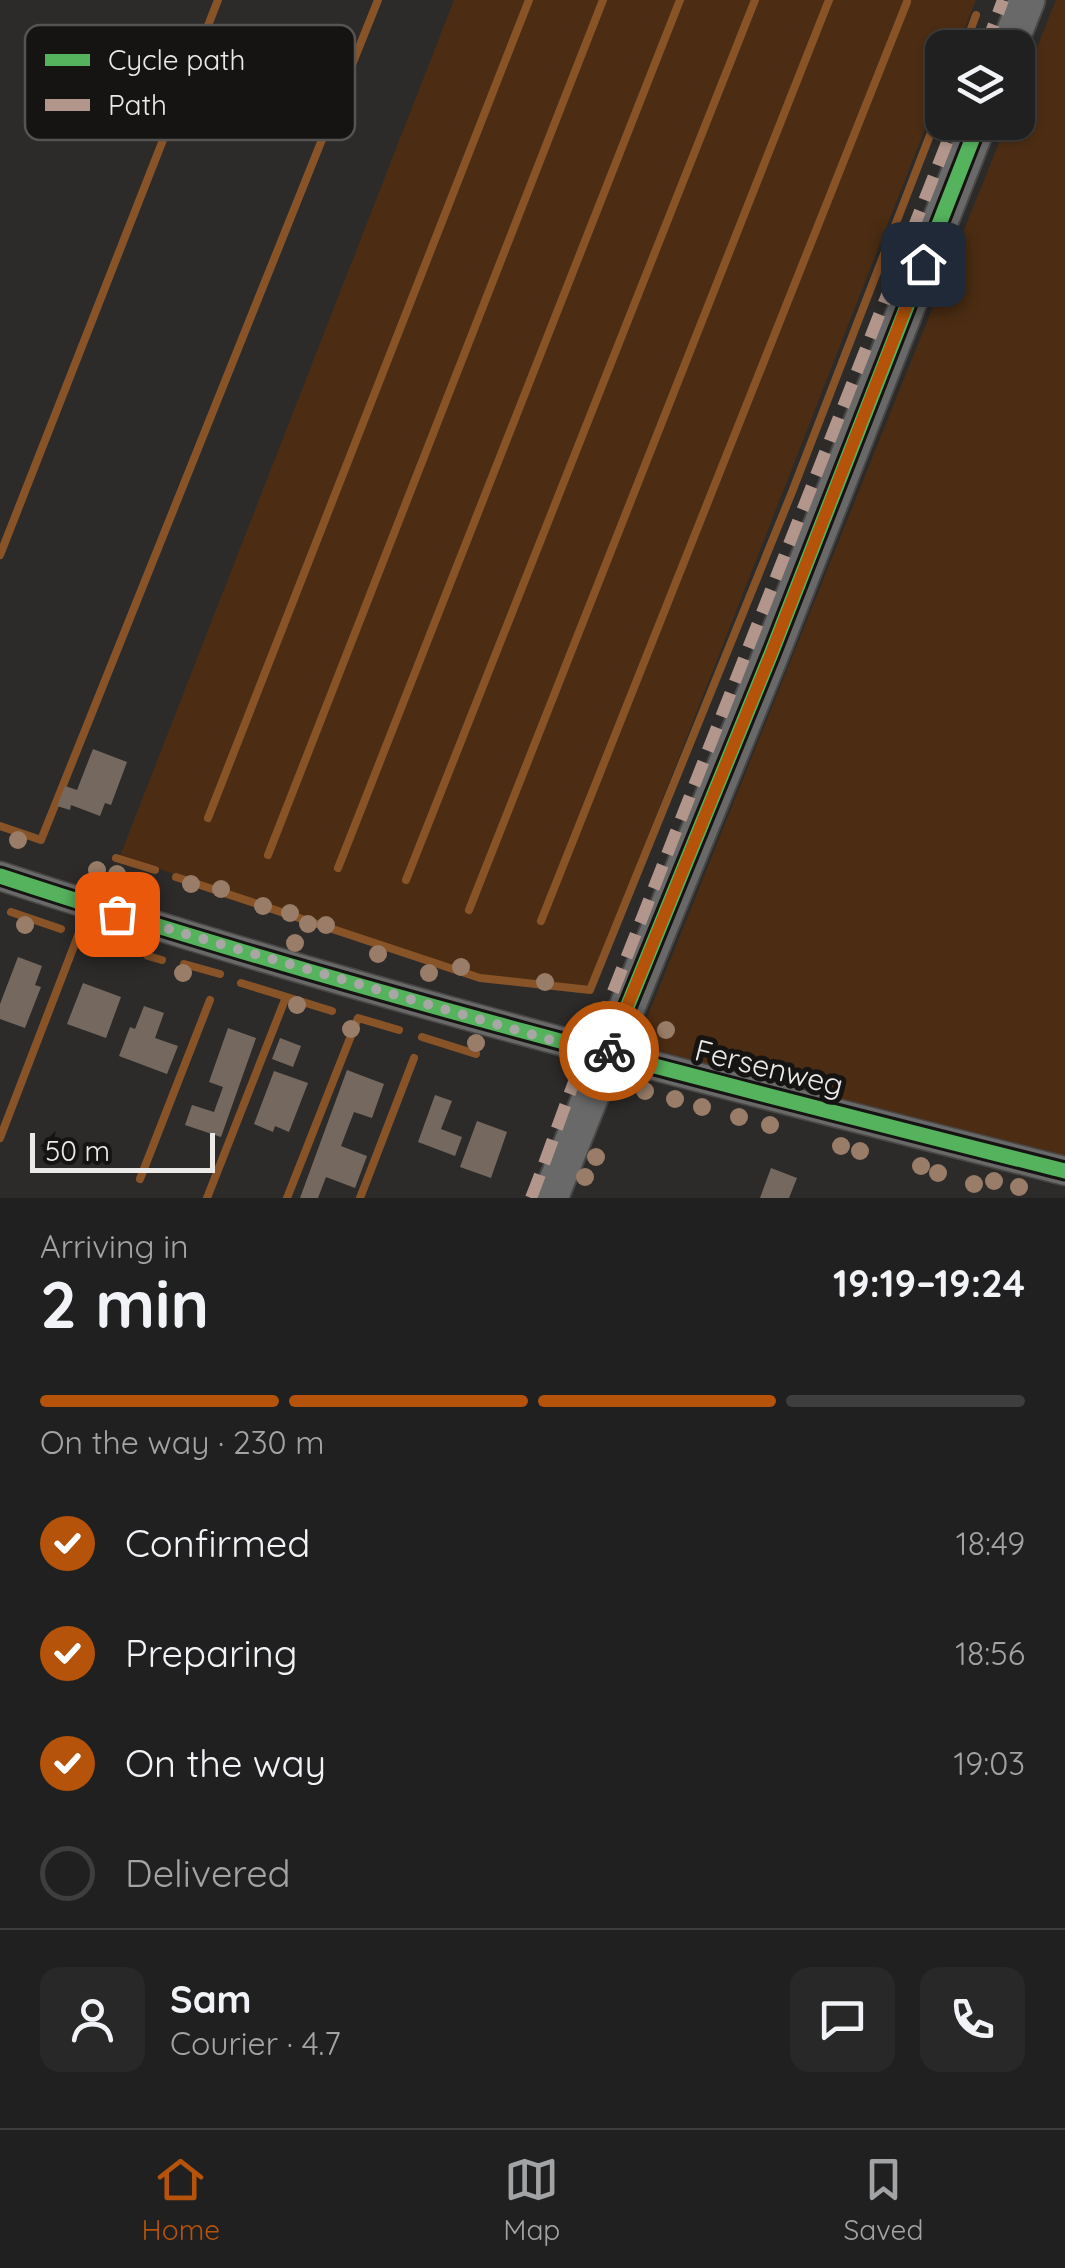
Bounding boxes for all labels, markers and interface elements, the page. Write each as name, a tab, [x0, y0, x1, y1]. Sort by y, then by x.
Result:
legend	[25, 25, 355, 140]
map controls	[925, 30, 1035, 140]
button: layers	[925, 30, 1035, 140]
text: Cycle path	[108, 42, 246, 77]
text: Path	[108, 87, 167, 122]
pin	[881, 222, 966, 307]
icon: home	[896, 237, 951, 292]
pin	[75, 872, 160, 957]
icon: bag	[90, 887, 145, 942]
courier	[559, 1001, 659, 1101]
icon: bike	[582, 1024, 637, 1079]
street label: Fersenweg	[691, 1030, 847, 1104]
scale bar	[30, 1128, 215, 1172]
text: 50 m	[45, 1133, 110, 1168]
text: Arriving in	[40, 1226, 189, 1266]
text: 19:19–19:24	[833, 1259, 1025, 1307]
text: 2 min	[40, 1263, 209, 1344]
text: On the way · 230 m	[40, 1422, 325, 1462]
icon: check	[40, 1516, 95, 1571]
text: Confirmed	[125, 1519, 310, 1567]
text: 18:49	[956, 1523, 1025, 1563]
icon: check	[40, 1626, 95, 1681]
text: Preparing	[125, 1629, 297, 1677]
text: 18:56	[955, 1633, 1025, 1673]
icon: check	[40, 1736, 95, 1791]
text: On the way	[125, 1739, 326, 1787]
text: 19:03	[954, 1743, 1025, 1783]
text: Delivered	[125, 1849, 291, 1897]
button: person	[40, 1967, 145, 2072]
button: chat	[790, 1967, 895, 2072]
button: phone	[920, 1967, 1025, 2072]
text: Sam	[170, 1975, 252, 2023]
text: Courier · 4.7	[170, 2023, 341, 2063]
tab: Home	[142, 2152, 220, 2247]
tab: Map	[503, 2152, 560, 2247]
tab: Saved	[844, 2152, 923, 2247]

